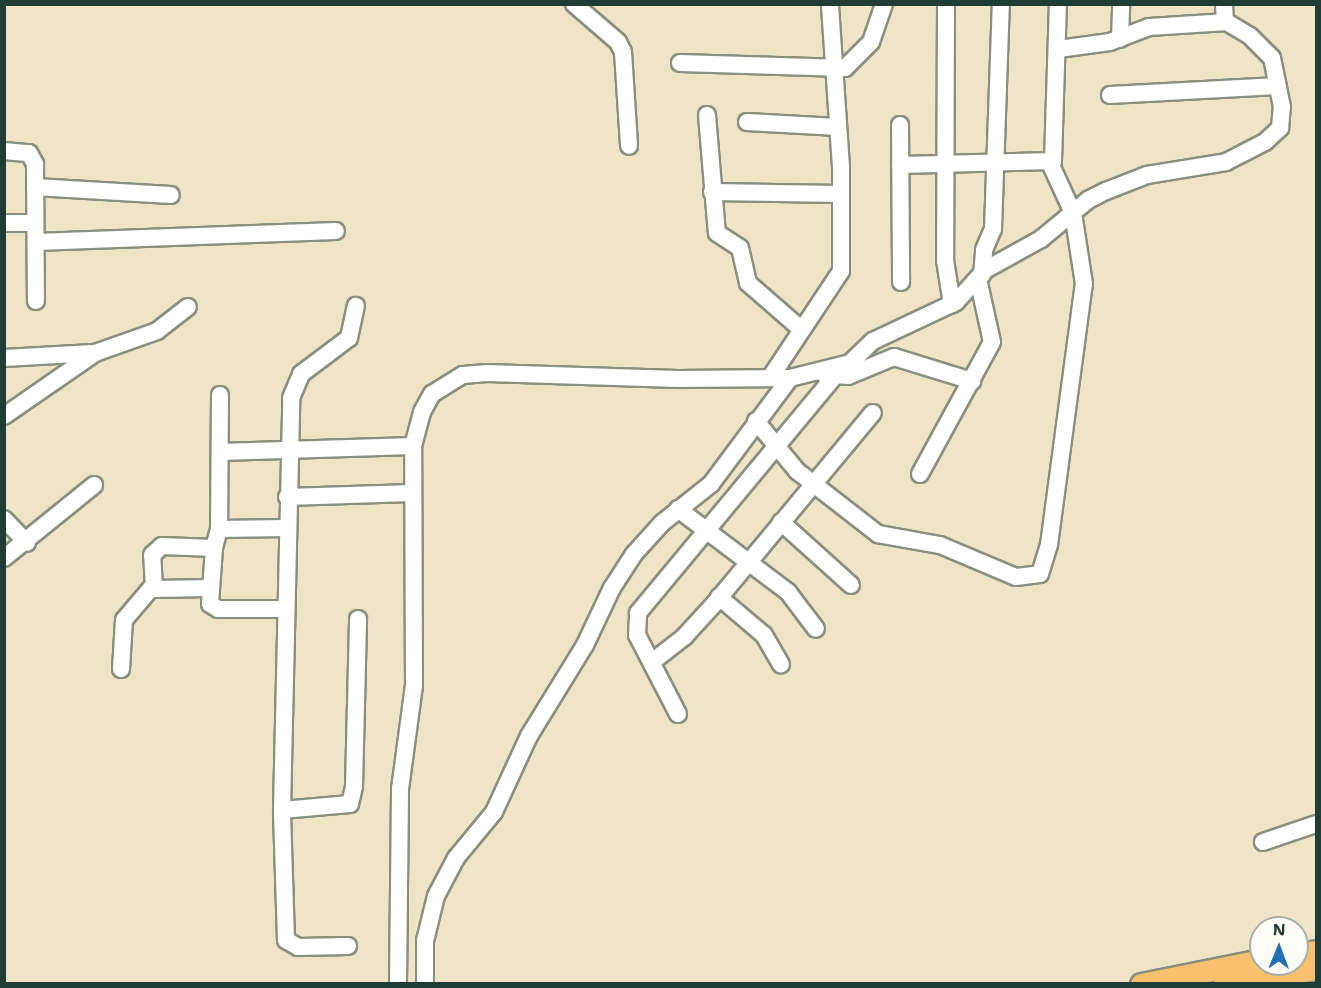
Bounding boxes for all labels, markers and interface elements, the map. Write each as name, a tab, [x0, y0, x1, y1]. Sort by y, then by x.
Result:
north arrow	[1249, 916, 1309, 976]
text: N	[1273, 919, 1286, 940]

